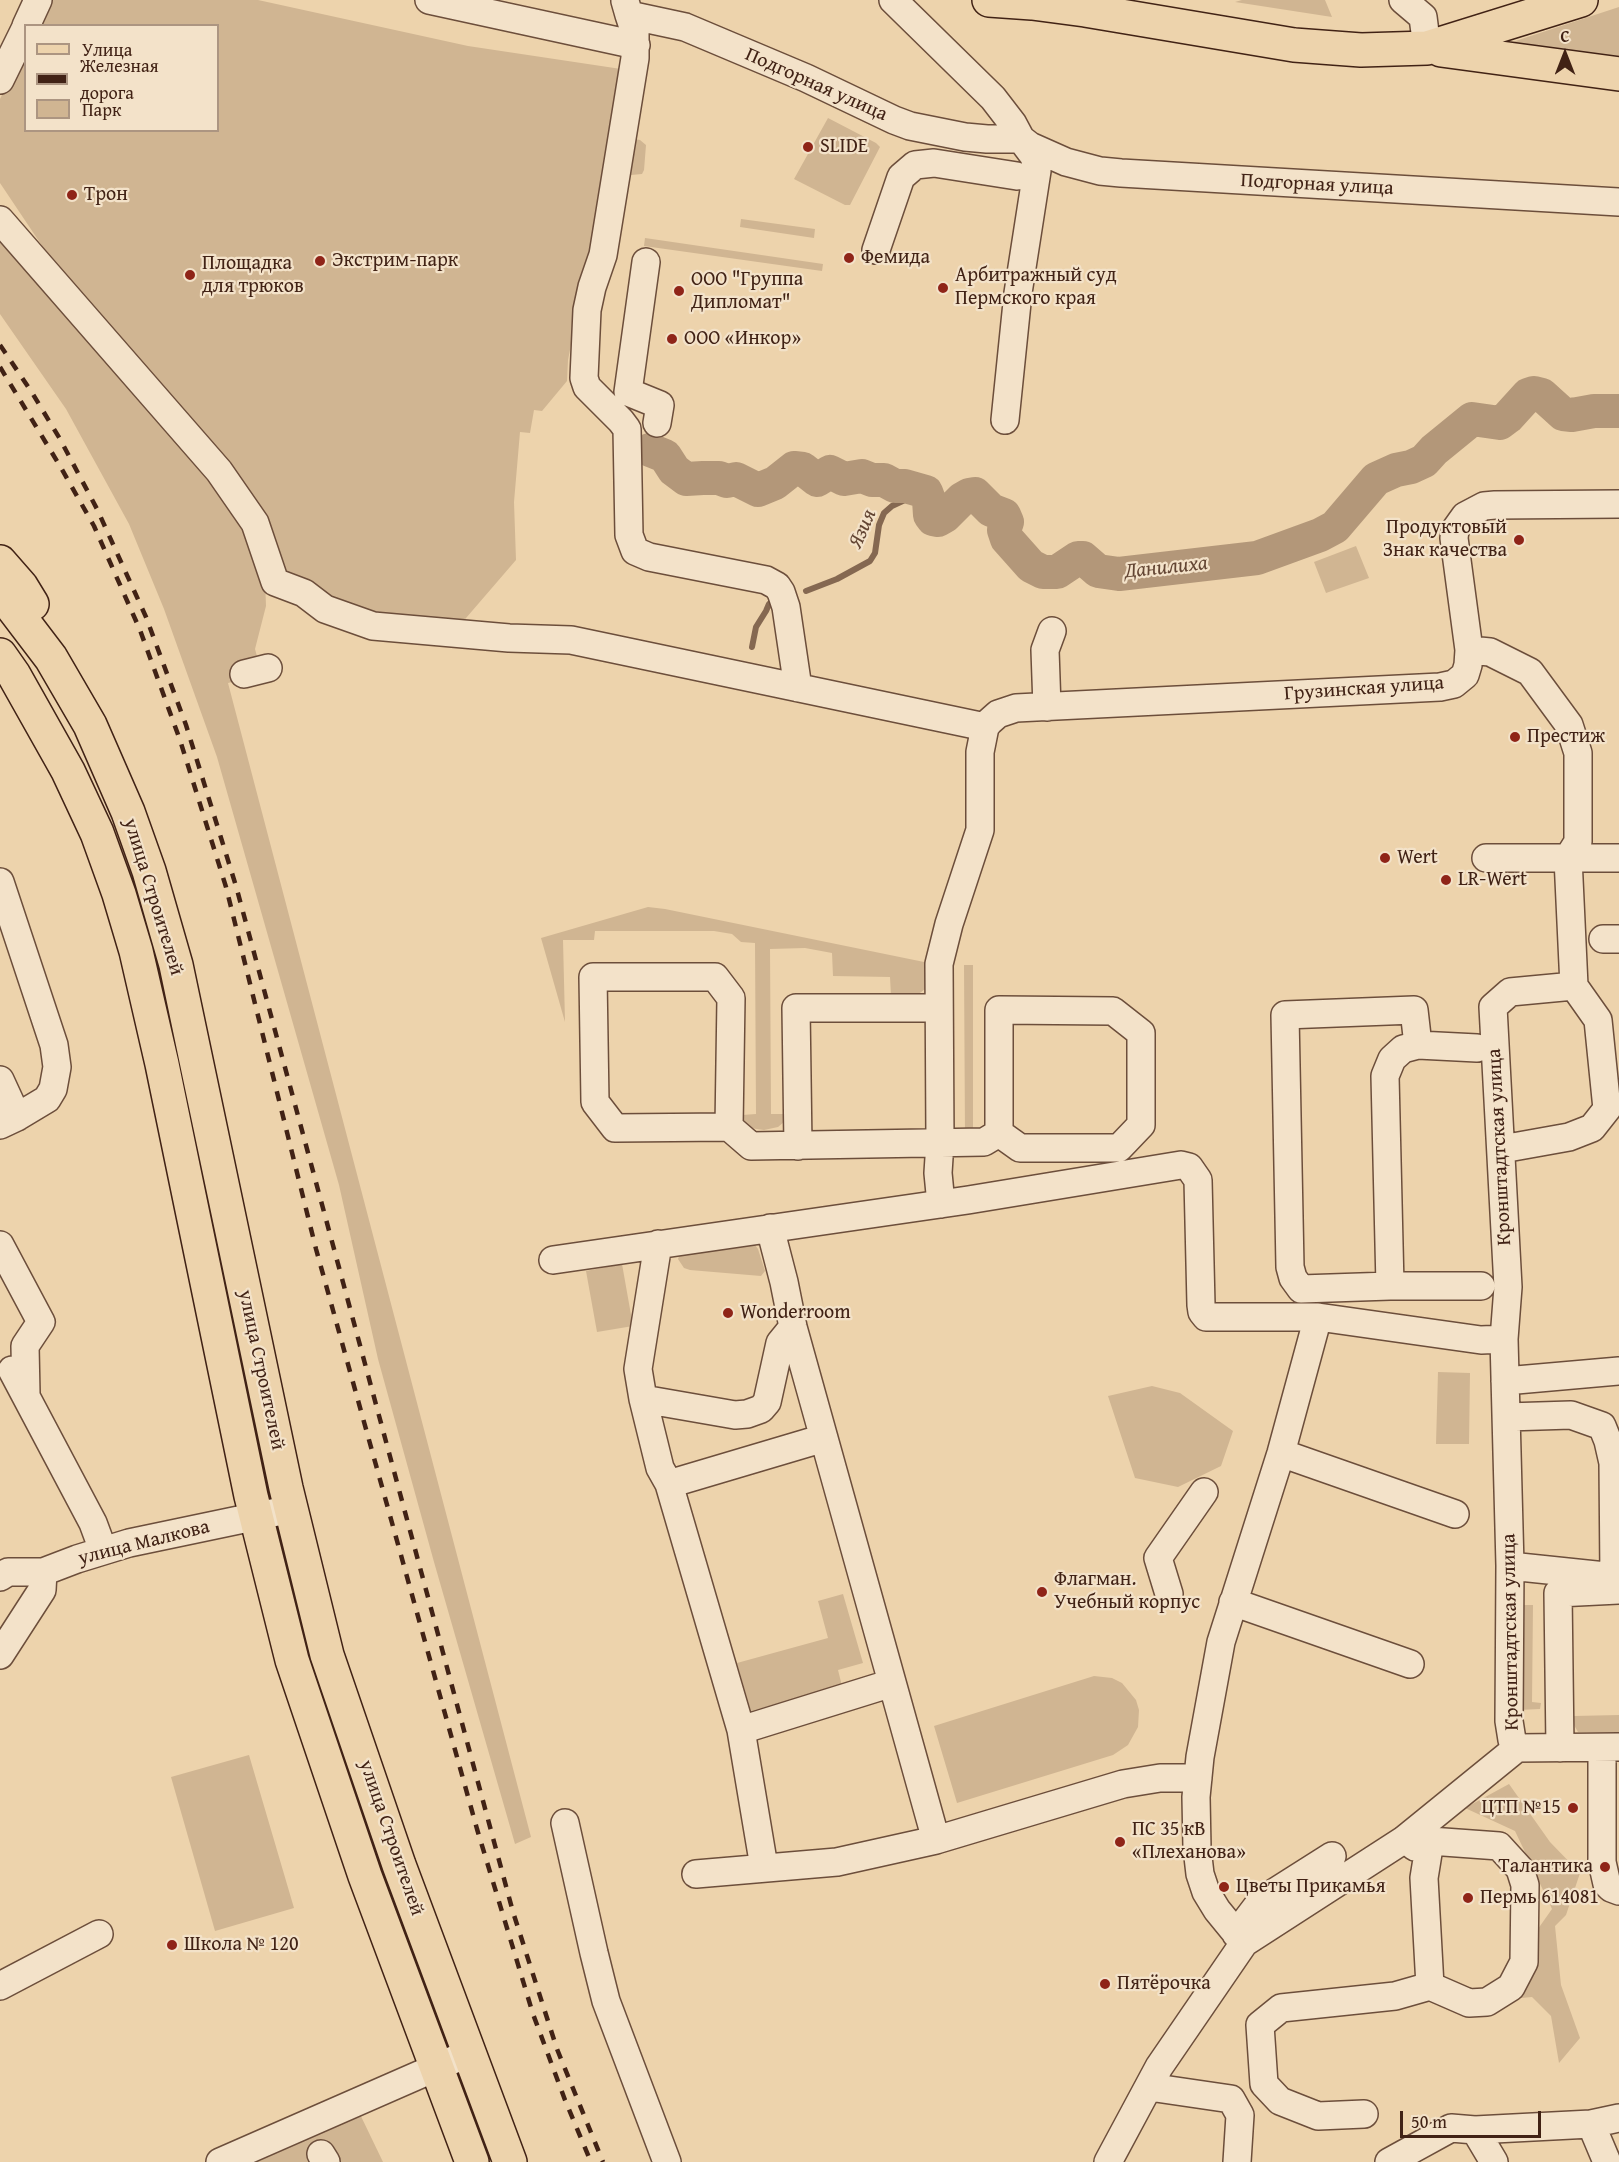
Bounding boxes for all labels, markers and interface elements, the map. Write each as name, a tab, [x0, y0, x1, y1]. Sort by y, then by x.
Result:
legend	[24, 24, 219, 132]
north arrow	[1535, 24, 1595, 84]
text: С	[1560, 24, 1570, 48]
text: Улица	[82, 36, 132, 63]
street label: Подгорная улица	[741, 43, 891, 127]
text: Железная дорога	[80, 52, 159, 106]
text: Парк	[82, 96, 121, 123]
place label: SLIDE	[820, 135, 868, 159]
marker: SLIDE	[801, 140, 815, 154]
street label: Подгорная улица	[1240, 169, 1394, 201]
place label: Трон	[84, 183, 128, 207]
marker: Трон	[65, 188, 79, 202]
place label: Фемида	[861, 246, 930, 270]
place label: Экстрим-парк	[332, 249, 458, 273]
marker: Фемида	[842, 251, 856, 265]
place label: Площадка для трюков	[202, 252, 304, 299]
marker: Экстрим-парк	[313, 254, 327, 268]
place label: Арбитражный суд Пермского края	[955, 264, 1117, 311]
marker: Площадка для трюков	[183, 268, 197, 282]
place label: ООО "Группа Дипломат"	[691, 268, 803, 315]
marker: Арбитражный суд Пермского края	[936, 281, 950, 295]
marker: ООО "Группа Дипломат"	[672, 284, 686, 298]
place label: ООО «Инкор»	[684, 327, 801, 351]
marker: ООО «Инкор»	[665, 332, 679, 346]
water label: Язия	[844, 506, 882, 552]
place label: Продуктовый Знак качества	[1383, 516, 1507, 563]
marker: Продуктовый Знак качества	[1512, 533, 1526, 547]
water label: Данилиха	[1123, 551, 1209, 585]
street label: Грузинская улица	[1283, 671, 1445, 707]
place label: Престиж	[1527, 725, 1605, 749]
marker: Престиж	[1508, 730, 1522, 744]
street label: улица Строителей	[118, 815, 188, 979]
place label: Wert	[1397, 846, 1438, 870]
marker: Wert	[1378, 851, 1392, 865]
place label: LR-Wert	[1458, 868, 1527, 892]
marker: LR-Wert	[1439, 873, 1453, 887]
street label: Кронштадтская улица	[1483, 1048, 1517, 1246]
street label: улица Строителей	[232, 1288, 290, 1452]
place label: Wonderroom	[740, 1301, 851, 1325]
marker: Wonderroom	[721, 1306, 735, 1320]
street label: улица Малкова	[76, 1515, 212, 1571]
street label: Кронштадтская улица	[1497, 1533, 1525, 1731]
place label: Флагман. Учебный корпус	[1054, 1568, 1200, 1615]
marker: Флагман. Учебный корпус	[1035, 1585, 1049, 1599]
street label: улица Строителей	[353, 1757, 429, 1919]
place label: ЦТП №15	[1481, 1796, 1561, 1820]
marker: ЦТП №15	[1566, 1801, 1580, 1815]
place label: ПС 35 кВ «Плеханова»	[1132, 1818, 1246, 1865]
marker: ПС 35 кВ «Плеханова»	[1113, 1835, 1127, 1849]
place label: Талантика	[1499, 1855, 1593, 1879]
marker: Талантика	[1598, 1860, 1612, 1874]
place label: Цветы Прикамья	[1236, 1875, 1386, 1899]
marker: Цветы Прикамья	[1217, 1880, 1231, 1894]
place label: Пермь 614081	[1480, 1886, 1599, 1910]
marker: Пермь 614081	[1461, 1891, 1475, 1905]
place label: Школа № 120	[184, 1933, 299, 1957]
marker: Школа № 120	[165, 1938, 179, 1952]
place label: Пятёрочка	[1117, 1972, 1211, 1996]
marker: Пятёрочка	[1098, 1977, 1112, 1991]
scale bar	[1403, 2099, 1544, 2137]
text: 50 m	[1411, 2108, 1447, 2135]

